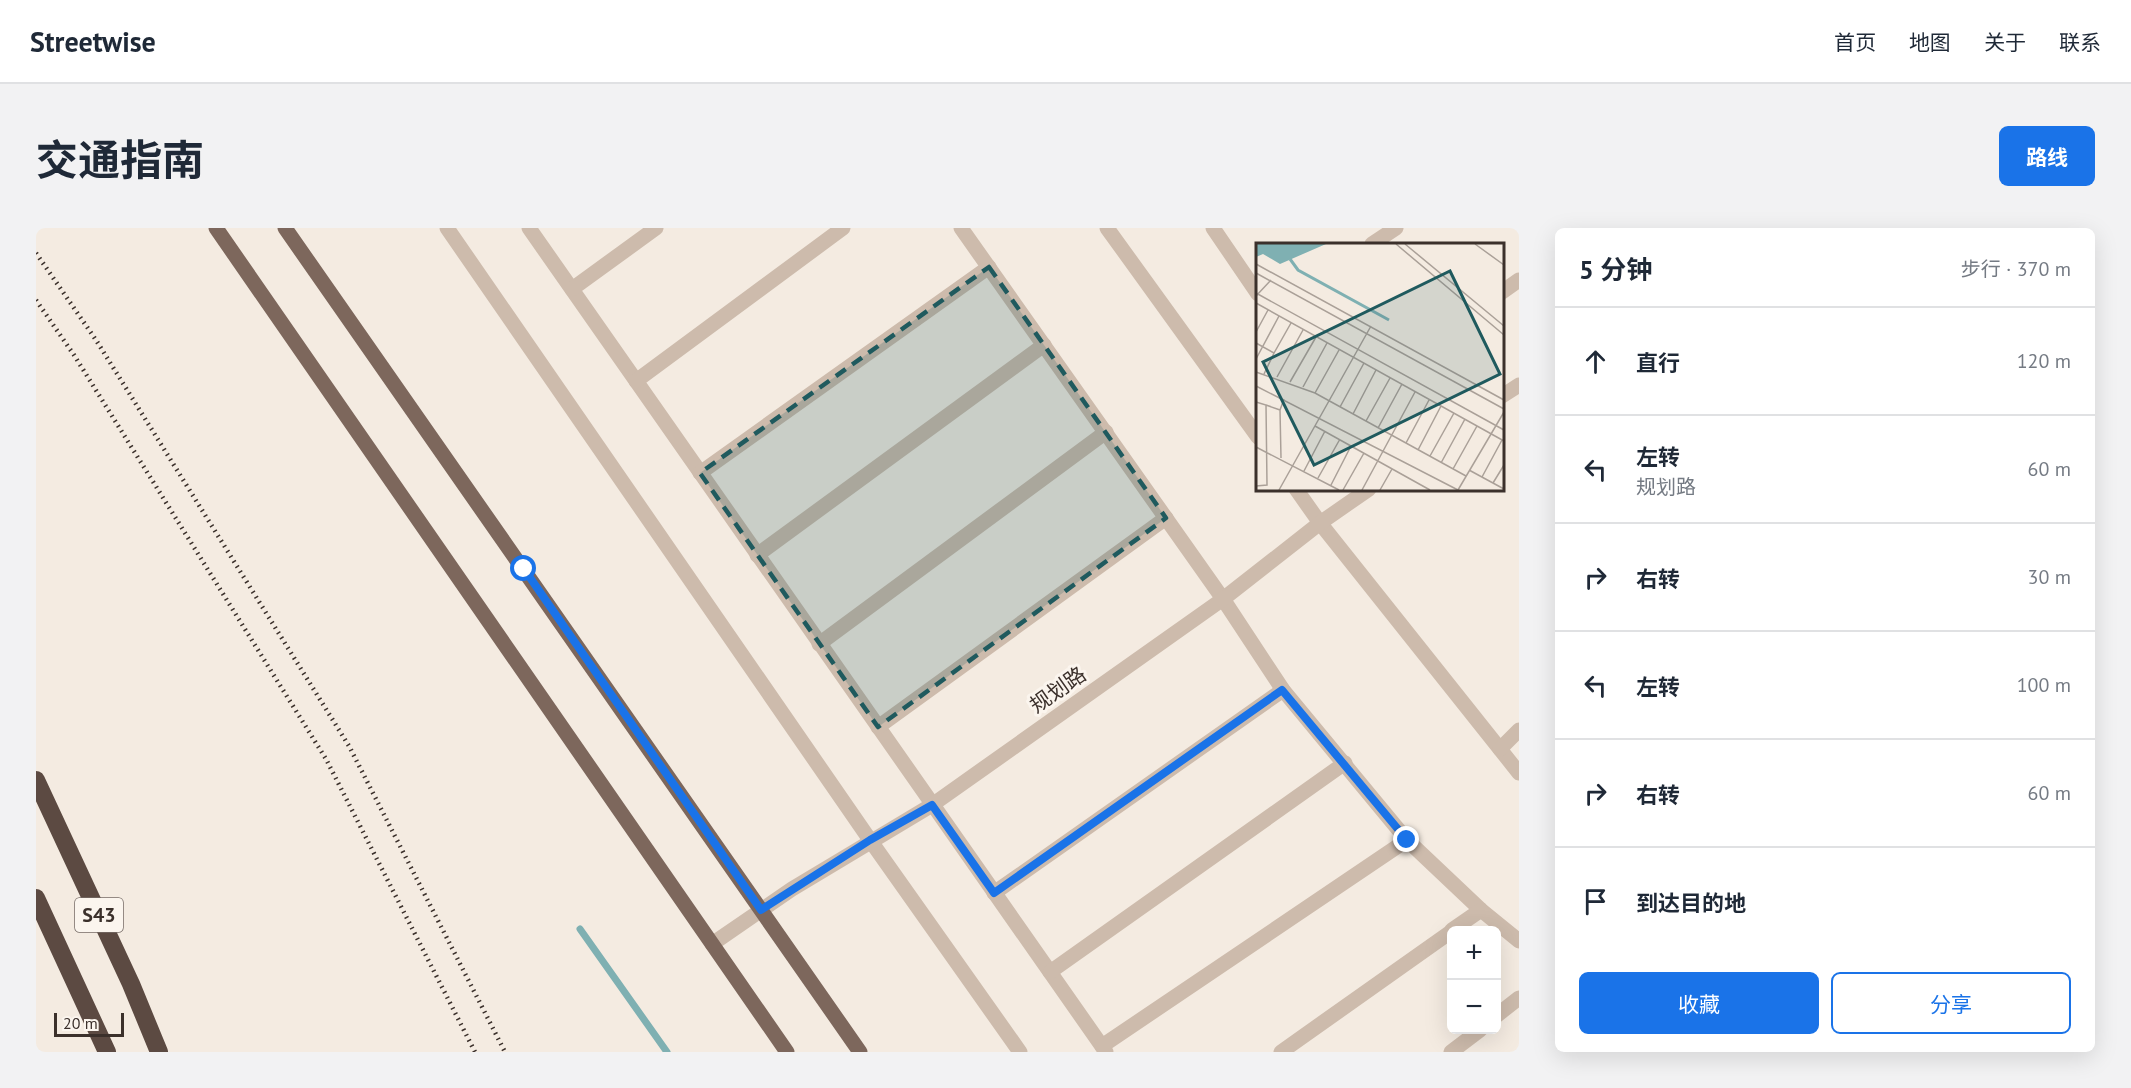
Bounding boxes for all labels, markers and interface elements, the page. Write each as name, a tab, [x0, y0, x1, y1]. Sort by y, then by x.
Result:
text: Streetwise	[30, 23, 156, 60]
text: 首页	[1834, 29, 1876, 56]
text: 地图	[1909, 29, 1951, 56]
text: 关于	[1984, 29, 2026, 56]
text: 联系	[2059, 29, 2101, 56]
button: 路线	[1999, 126, 2095, 186]
text: 交通指南	[36, 132, 204, 187]
inset map	[1256, 243, 1504, 490]
text: 5 分钟	[1579, 253, 1652, 286]
text: 步行 · 370 m	[1961, 256, 2071, 282]
icon: ahead	[1579, 345, 1612, 378]
text: 120 m	[2017, 348, 2071, 374]
text: 直行	[1636, 349, 1680, 377]
text: 左转	[1636, 443, 1680, 471]
icon: left	[1579, 453, 1612, 486]
text: 60 m	[2028, 456, 2071, 482]
text: 规划路	[1636, 474, 1696, 500]
route start	[510, 555, 536, 581]
icon: right	[1579, 561, 1612, 594]
text: 30 m	[2028, 564, 2071, 590]
text: 右转	[1636, 565, 1680, 593]
street label: 规划路	[1024, 660, 1091, 719]
icon: left	[1579, 669, 1612, 702]
text: 100 m	[2017, 672, 2071, 698]
text: 左转	[1636, 673, 1680, 701]
icon: right	[1579, 777, 1612, 810]
text: 60 m	[2028, 780, 2071, 806]
text: 右转	[1636, 781, 1680, 809]
route end	[1393, 826, 1419, 852]
icon: arrive	[1579, 885, 1612, 918]
text: 到达目的地	[1636, 889, 1746, 917]
road number: S43	[75, 898, 123, 932]
map controls	[1447, 926, 1501, 1034]
button: +	[1447, 926, 1501, 980]
button: 收藏	[1579, 972, 1819, 1034]
button: 分享	[1831, 972, 2071, 1034]
button: −	[1447, 980, 1501, 1034]
scale bar	[54, 1010, 124, 1038]
text: 20 m	[63, 1013, 98, 1033]

